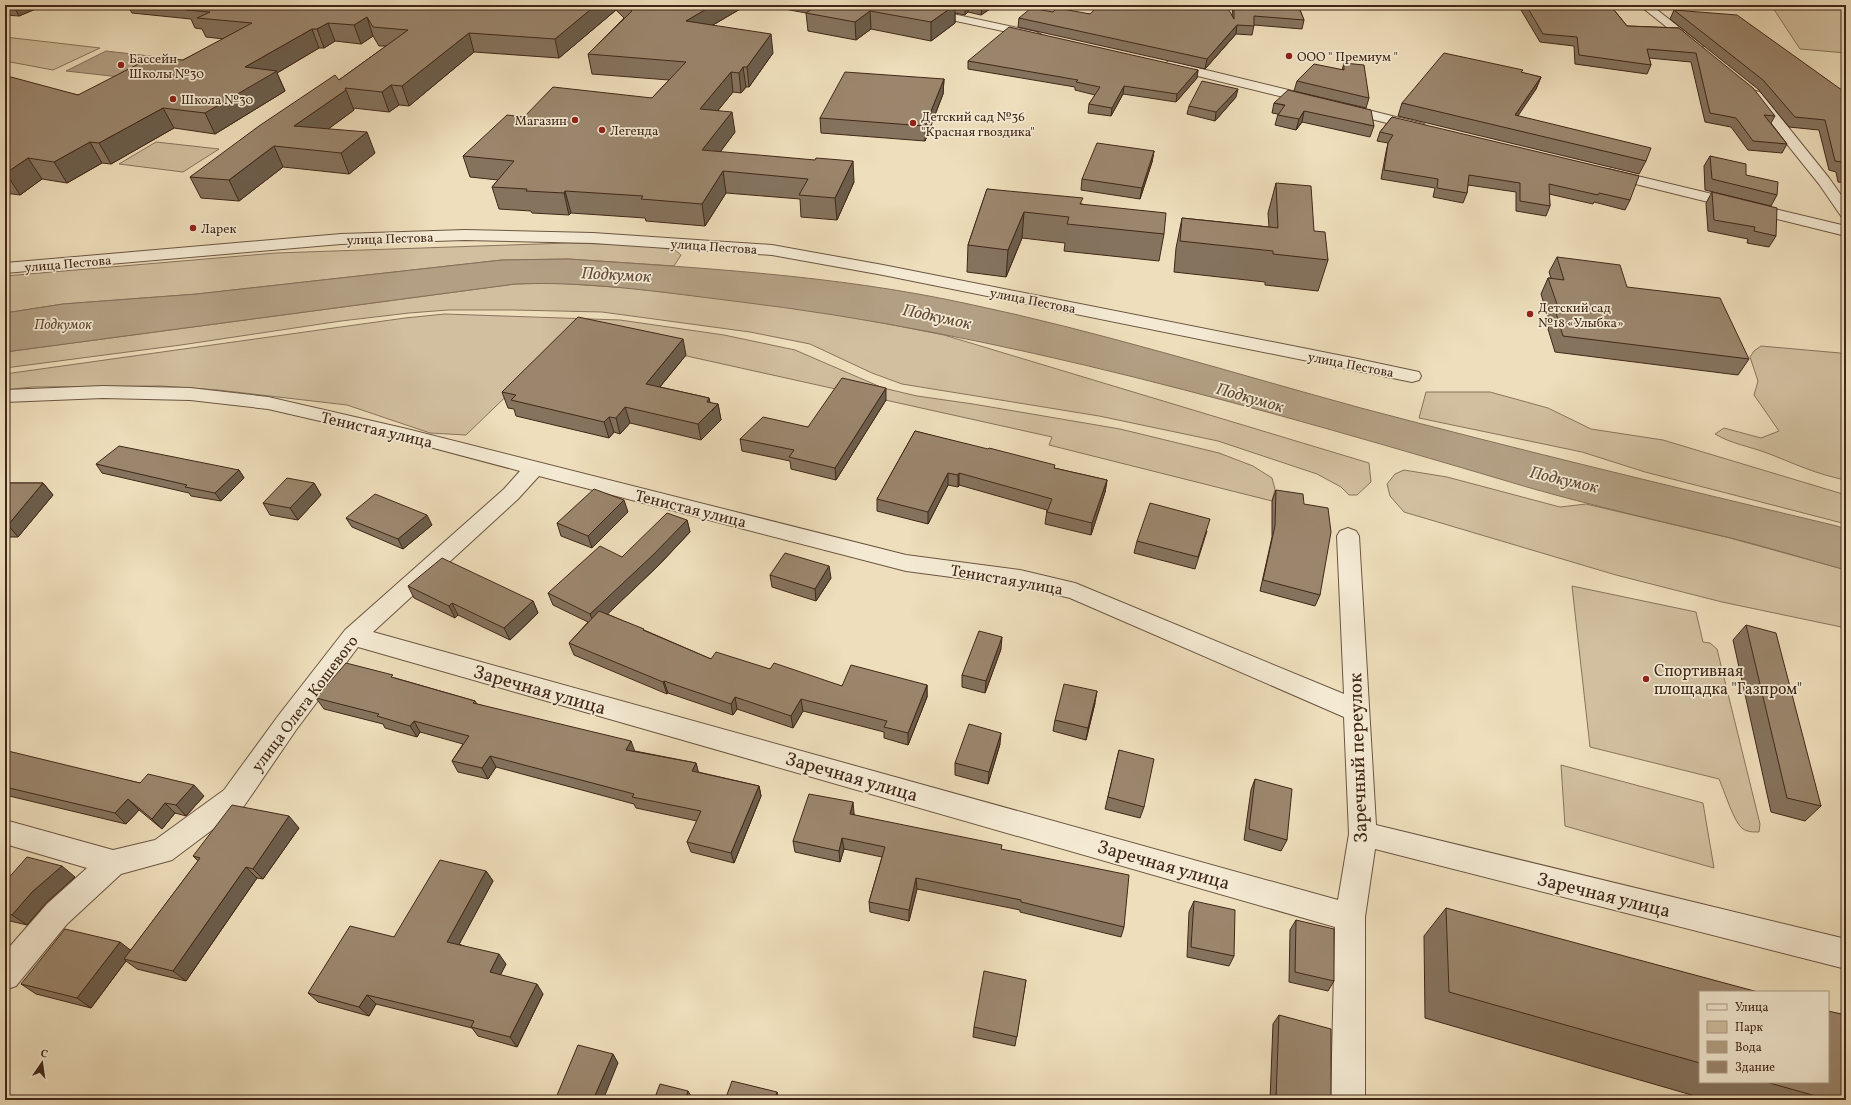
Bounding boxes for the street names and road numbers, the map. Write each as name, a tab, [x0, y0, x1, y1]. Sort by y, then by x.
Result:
street label: улица Пестова	[346, 229, 434, 251]
street label: улица Пестова	[670, 236, 758, 260]
street label: улица Пестова	[24, 252, 112, 278]
street label: улица Пестова	[988, 285, 1077, 319]
street label: улица Пестова	[1306, 349, 1395, 383]
street label: Тенистая улица	[318, 407, 435, 455]
street label: Тенистая улица	[632, 485, 749, 534]
street label: Тенистая улица	[949, 560, 1065, 602]
street label: улица Олега Кошевого	[247, 631, 364, 777]
street label: Заречная улица	[470, 660, 609, 722]
street label: Заречный переулок	[1343, 672, 1375, 843]
street label: Заречная улица	[782, 747, 921, 809]
street label: Заречная улица	[1094, 835, 1233, 897]
street label: Заречная улица	[1534, 867, 1673, 925]

